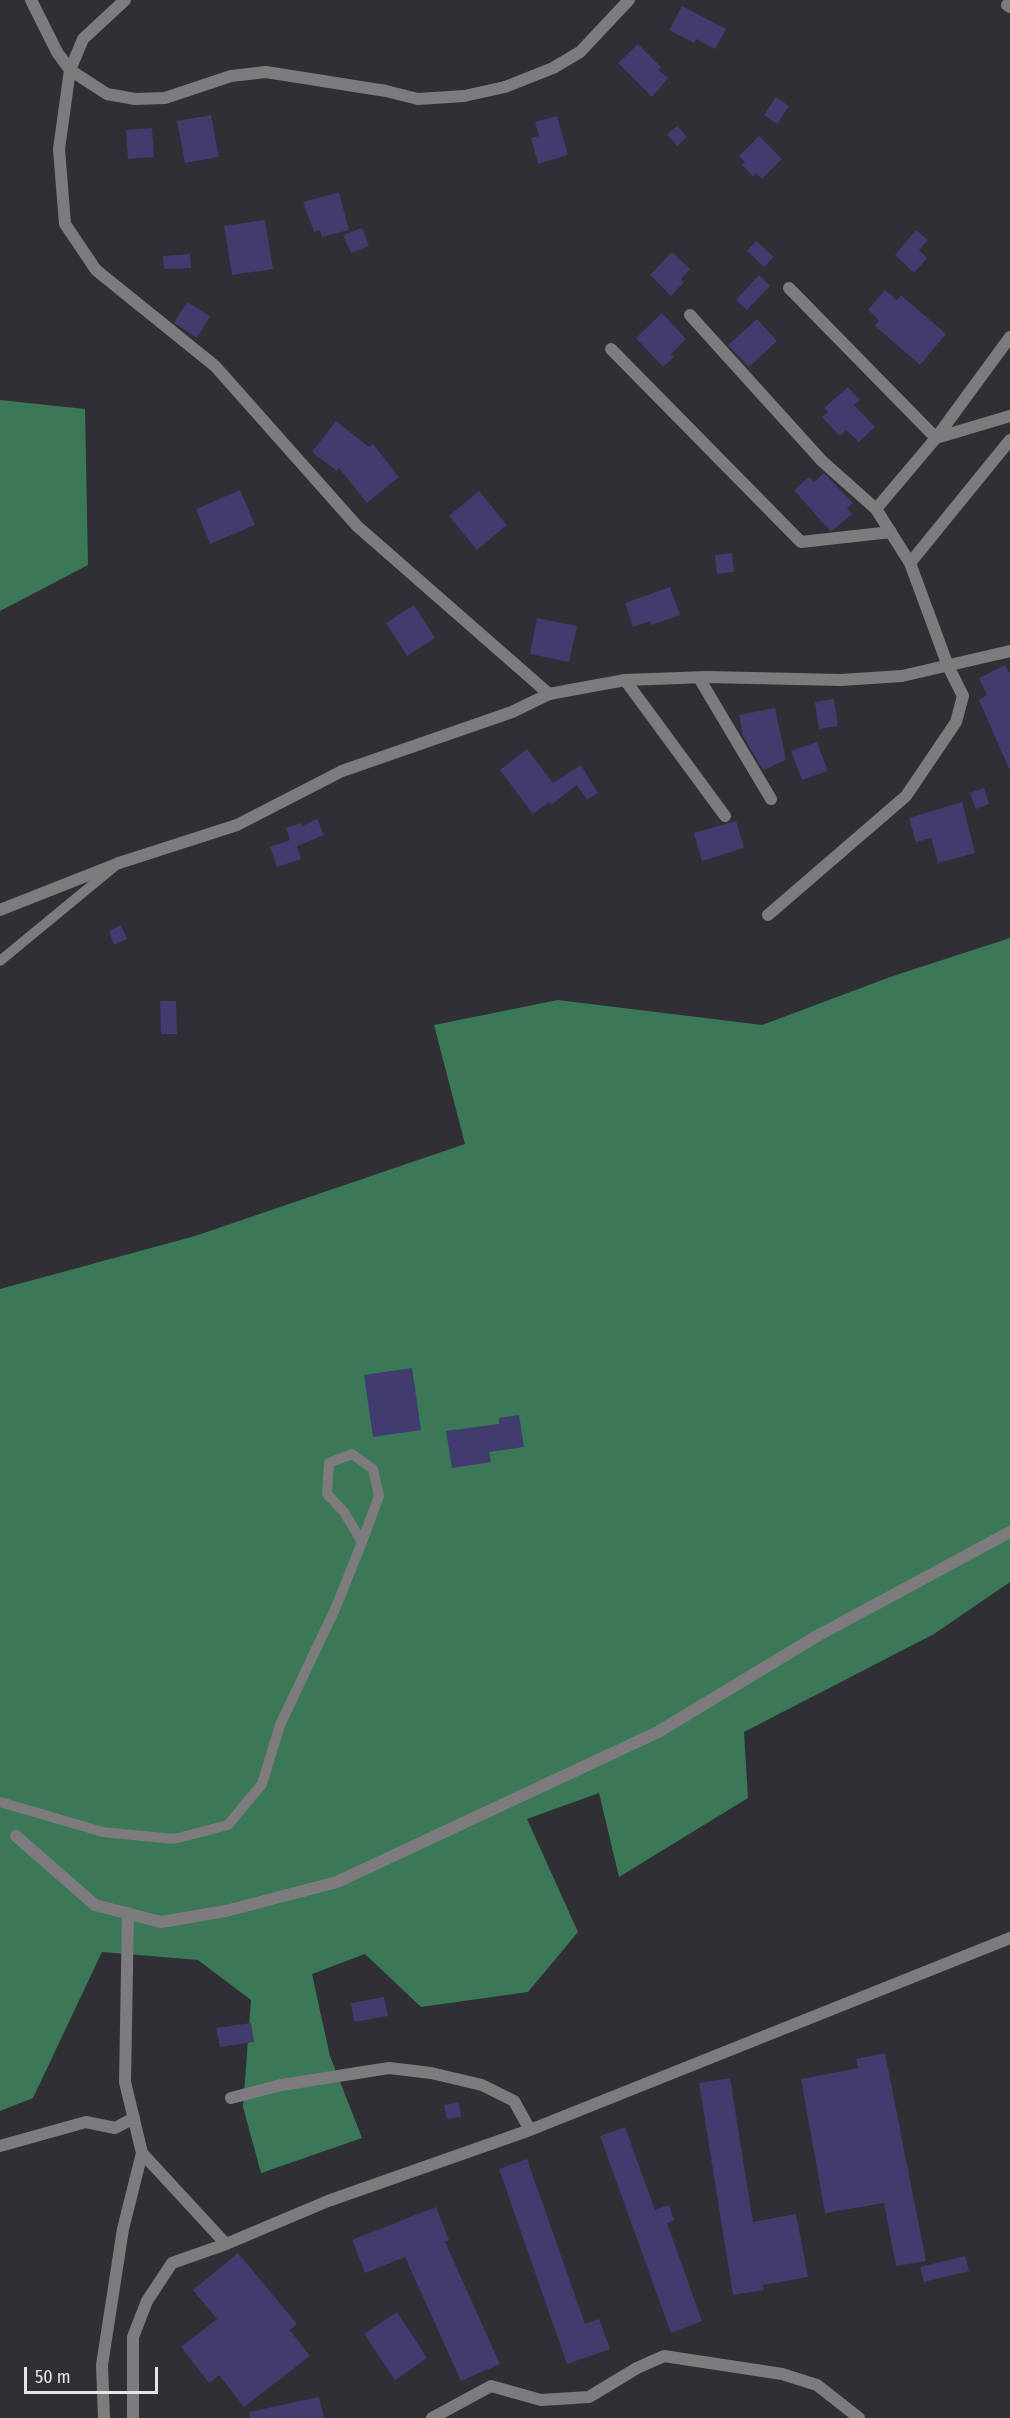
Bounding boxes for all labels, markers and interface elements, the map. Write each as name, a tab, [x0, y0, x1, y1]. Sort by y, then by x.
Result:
scale bar	[27, 2355, 160, 2393]
text: 50 m	[35, 2366, 71, 2388]

